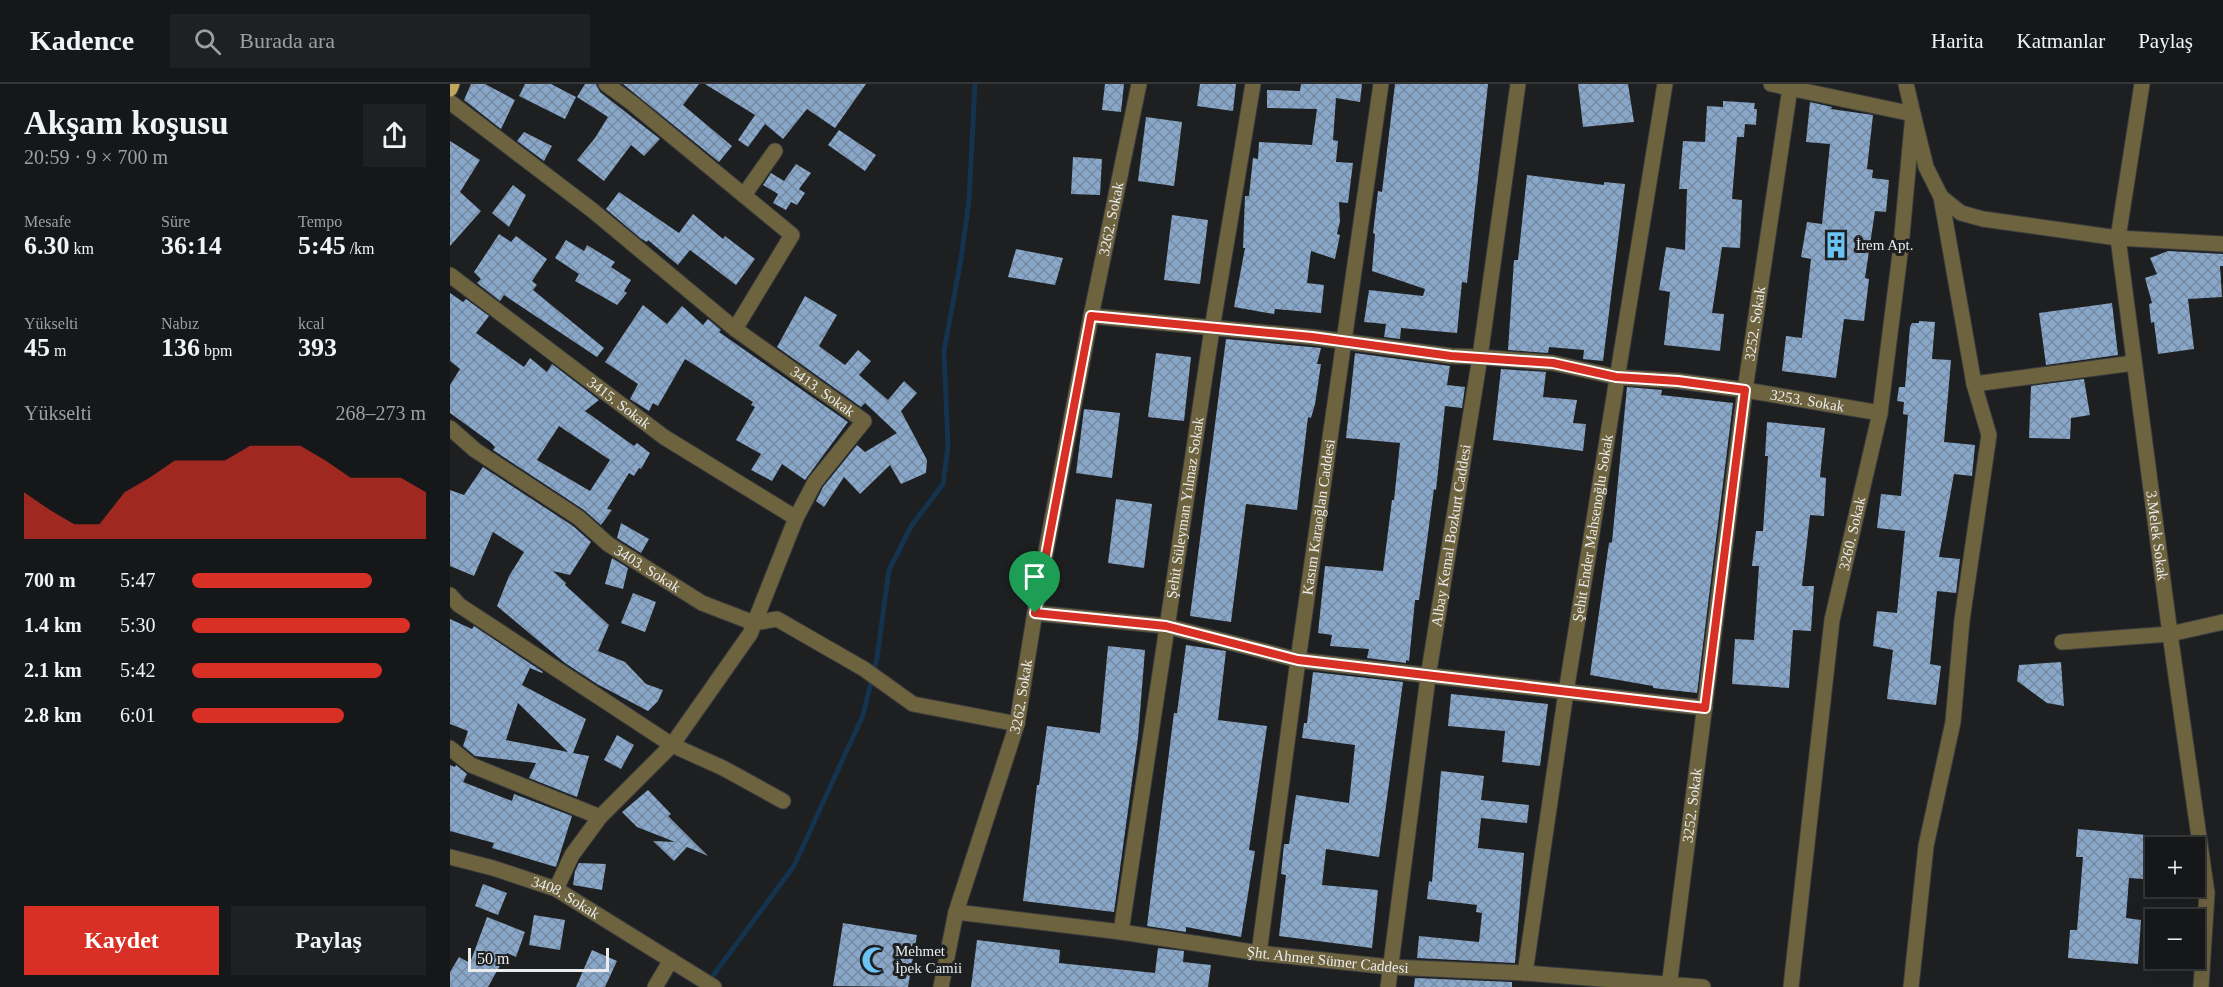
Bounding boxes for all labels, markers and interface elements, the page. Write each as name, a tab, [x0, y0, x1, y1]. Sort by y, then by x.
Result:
search box	[170, 14, 590, 68]
text: Kadence	[30, 25, 134, 56]
icon: search	[191, 25, 224, 58]
text: Burada ara	[239, 28, 335, 53]
text: Harita	[1931, 29, 1984, 53]
text: Katmanlar	[2017, 29, 2105, 53]
text: Paylaş	[2138, 29, 2193, 53]
button: share	[363, 104, 426, 167]
text: Akşam koşusu	[24, 105, 229, 141]
text: 20:59 · 9 × 700 m	[24, 146, 168, 168]
street label: 3262. Sokak	[1096, 180, 1127, 257]
text: Mesafe	[24, 213, 71, 230]
text: Süre	[161, 213, 190, 230]
text: Tempo	[298, 213, 342, 230]
building icon: İrem Apt.	[1821, 230, 1851, 260]
text: 6.30	[24, 231, 70, 260]
text: 36:14	[161, 231, 222, 260]
text: 5:45	[298, 231, 346, 260]
place label: İrem Apt.	[1856, 237, 1914, 253]
text: km	[70, 240, 94, 257]
text: /km	[346, 240, 375, 257]
street label: 3252. Sokak	[1741, 285, 1768, 362]
text: Yükselti	[24, 315, 78, 332]
text: Nabız	[161, 315, 199, 332]
text: kcal	[298, 315, 325, 332]
text: 45	[24, 333, 50, 362]
text: 136	[161, 333, 200, 362]
text: 393	[298, 333, 337, 362]
text: m	[50, 342, 66, 359]
text: bpm	[200, 342, 232, 359]
street label: 3413. Sokak	[787, 363, 858, 420]
street label: 3415. Sokak	[584, 374, 654, 432]
street label: 3253. Sokak	[1769, 386, 1846, 415]
text: Yükselti	[24, 402, 92, 424]
text: 268–273 m	[335, 402, 426, 424]
street label: Şehit Süleyman Yılmaz Sokak	[1163, 415, 1207, 600]
street label: Şehit Ender Mahsenoğlu Sokak	[1570, 433, 1616, 623]
street label: Kasım Karaoğlan Caddesi	[1299, 438, 1338, 596]
street label: Albay Kemal Bozkurt Caddesi	[1428, 443, 1474, 628]
street label: 3.Melek Sokak	[2143, 489, 2171, 582]
street label: 3260. Sokak	[1836, 495, 1868, 572]
street label: 3403. Sokak	[611, 542, 684, 596]
pin	[1009, 551, 1060, 613]
icon: arrive	[1018, 560, 1051, 593]
text: 700 m	[24, 569, 76, 591]
text: 5:47	[120, 569, 156, 591]
text: 1.4 km	[24, 614, 82, 636]
text: 5:30	[120, 614, 156, 636]
street label: 3262. Sokak	[1006, 658, 1035, 736]
text: 2.1 km	[24, 659, 82, 681]
text: 5:42	[120, 659, 156, 681]
text: 2.8 km	[24, 704, 82, 726]
text: 6:01	[120, 704, 156, 726]
street label: 3252. Sokak	[1679, 767, 1705, 844]
map controls	[2145, 837, 2205, 969]
button: +	[2145, 837, 2205, 897]
street label: 3408. Sokak	[529, 873, 603, 922]
button: Kaydet	[24, 906, 219, 975]
button: Paylaş	[231, 906, 426, 975]
button: −	[2145, 909, 2205, 969]
place label: Mehmet İpek Camii	[895, 943, 962, 976]
street label: Şht. Ahmet Sümer Caddesi	[1246, 943, 1409, 976]
scale bar	[468, 945, 609, 972]
mosque icon: Mehmet İpek Camii	[860, 945, 890, 975]
text: 50 m	[477, 950, 509, 967]

